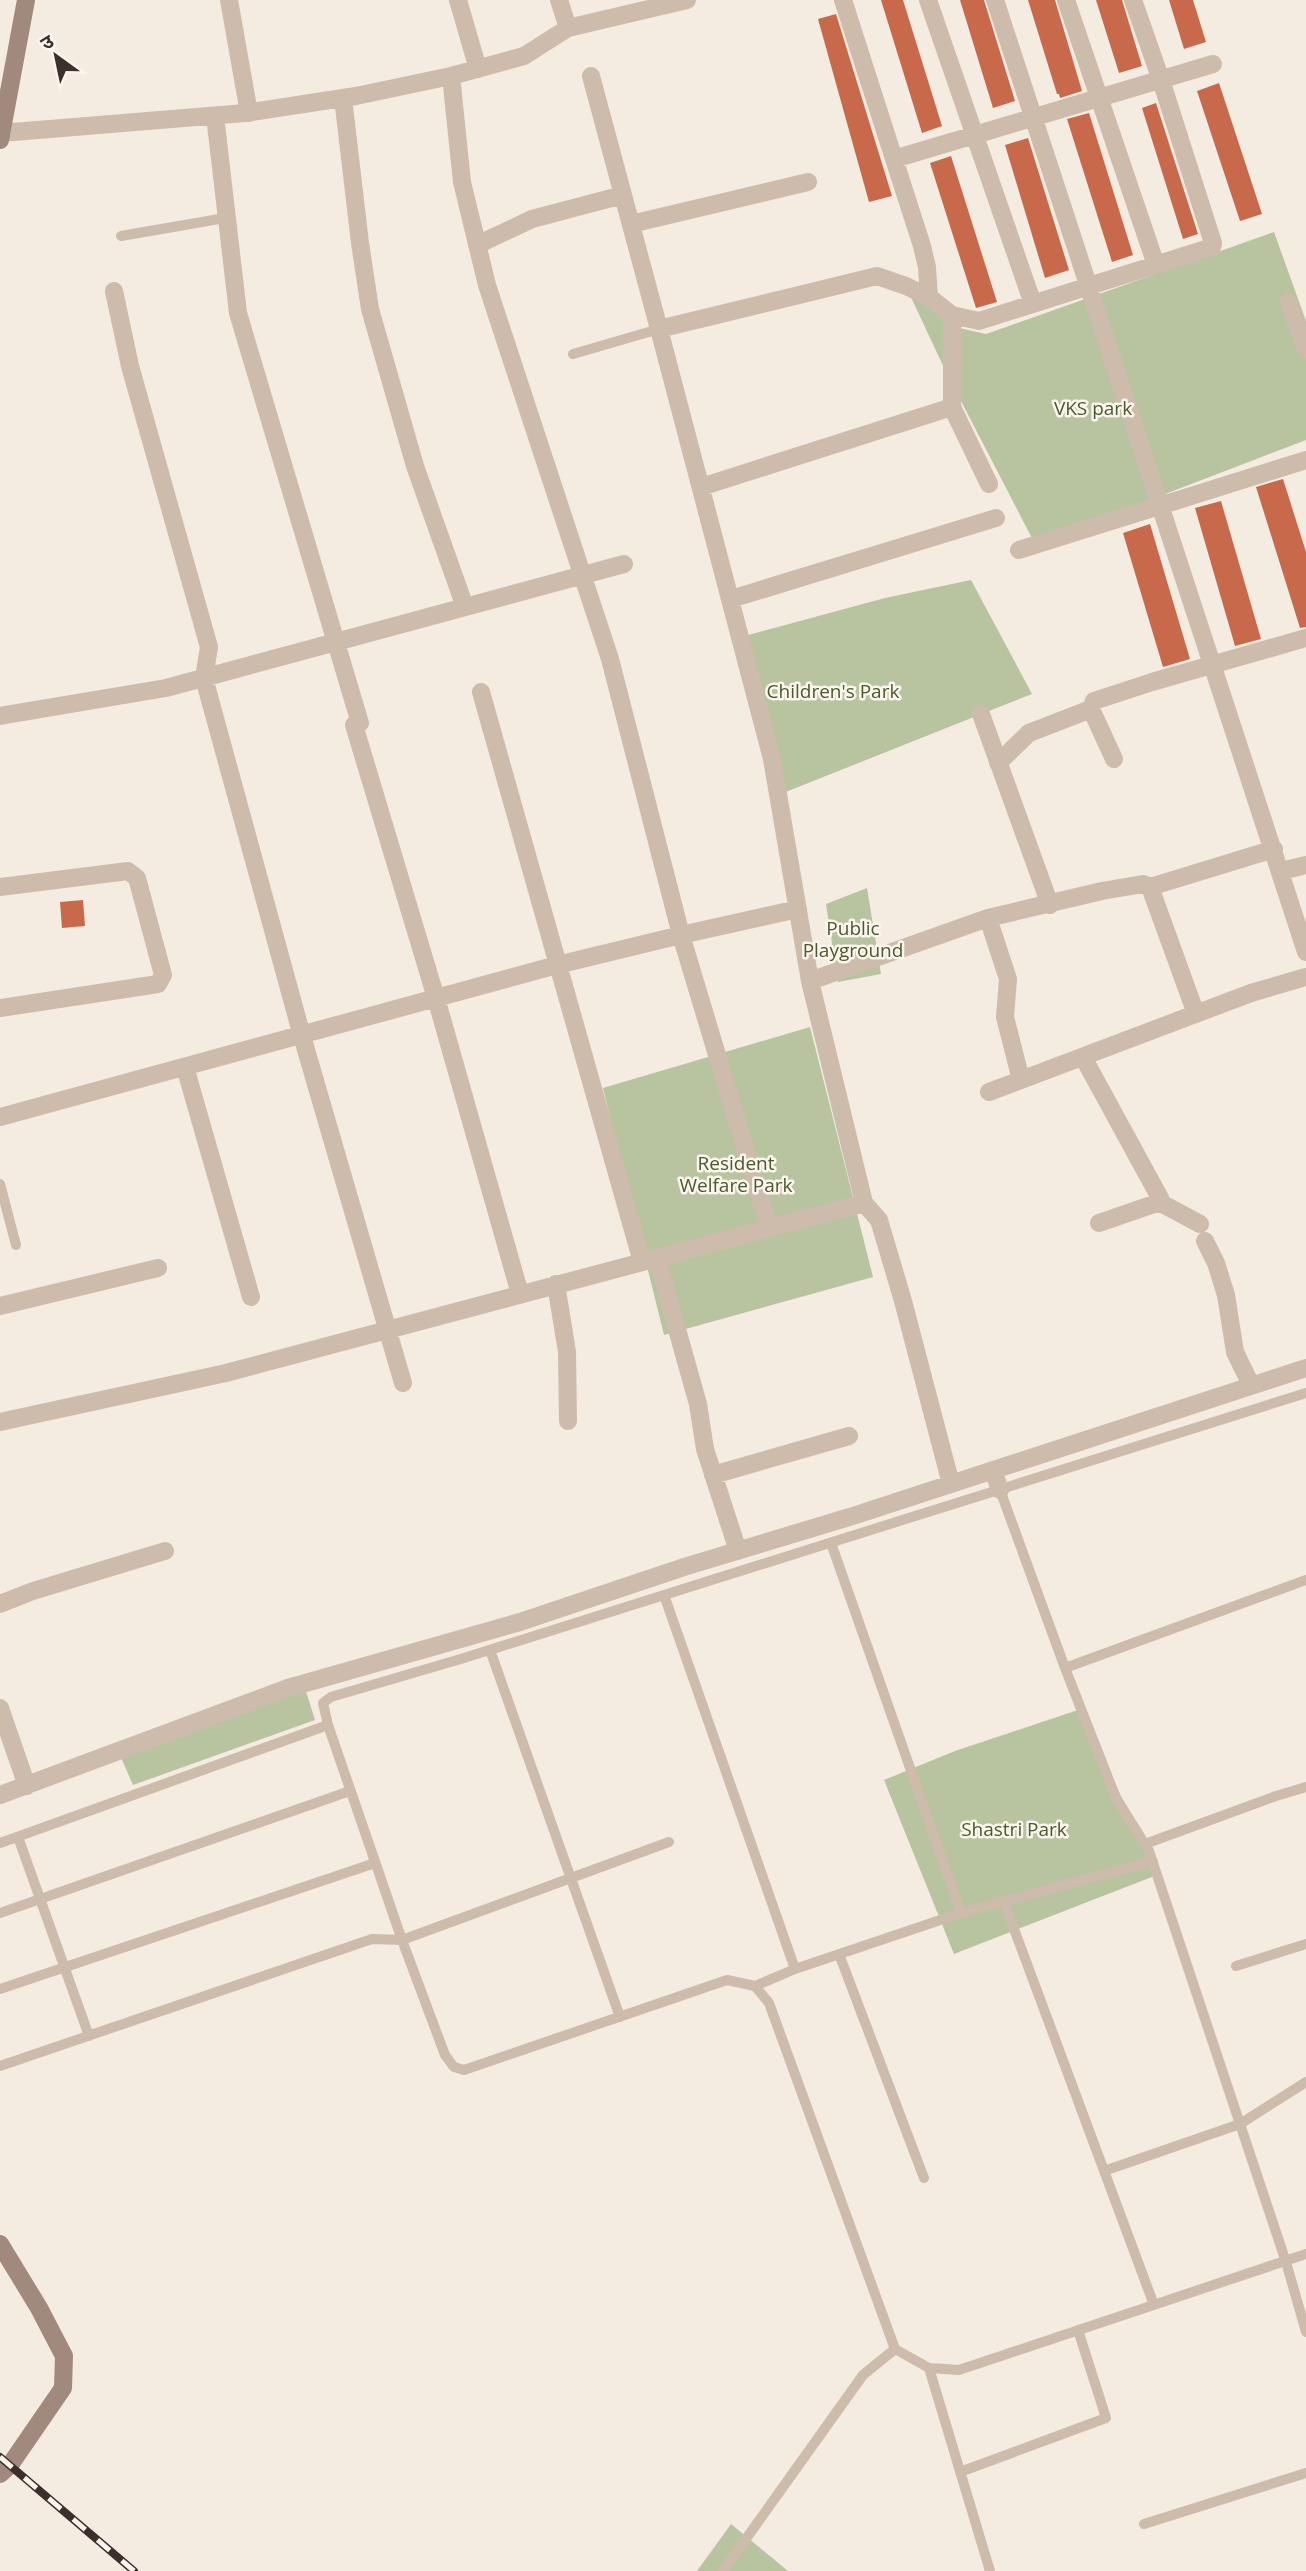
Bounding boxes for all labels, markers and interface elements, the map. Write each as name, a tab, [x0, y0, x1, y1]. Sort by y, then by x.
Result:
north arrow	[21, 21, 91, 91]
text: उ	[35, 27, 59, 56]
park label: VKS park	[1054, 395, 1132, 421]
park label: Children's Park	[767, 678, 899, 704]
park label: Public Playground	[803, 915, 903, 963]
park label: Resident Welfare Park	[679, 1150, 793, 1198]
park label: Shastri Park	[961, 1816, 1067, 1842]

